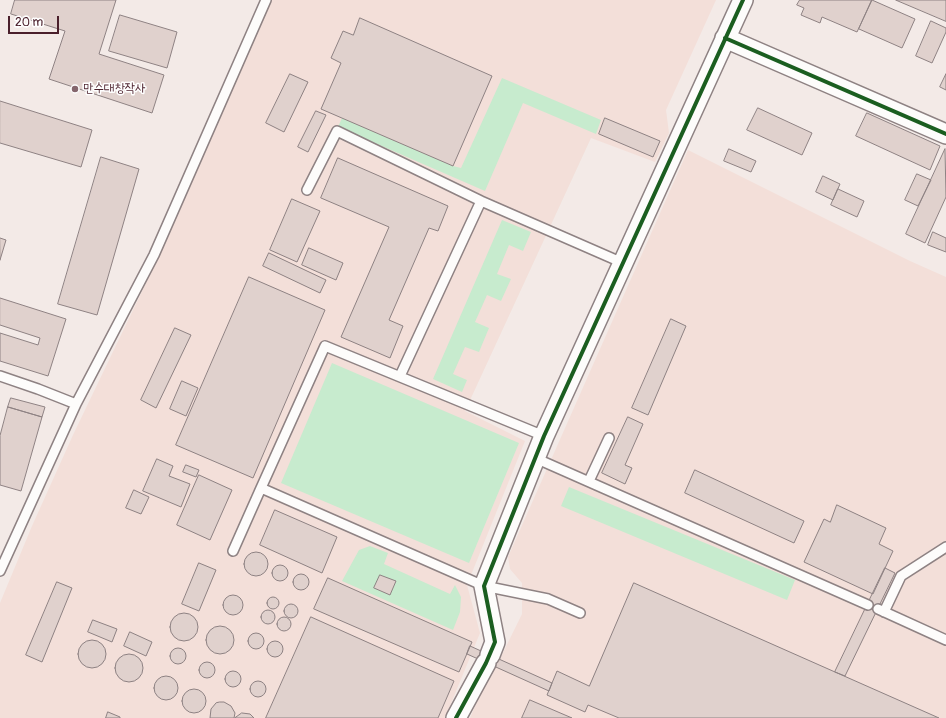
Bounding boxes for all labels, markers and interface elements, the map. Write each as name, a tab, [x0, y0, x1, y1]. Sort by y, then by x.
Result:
scale bar	[10, 8, 61, 34]
text: 20 m	[15, 15, 43, 30]
place label: 만수대창작사	[83, 81, 146, 97]
marker: 만수대창작사	[70, 84, 80, 94]

